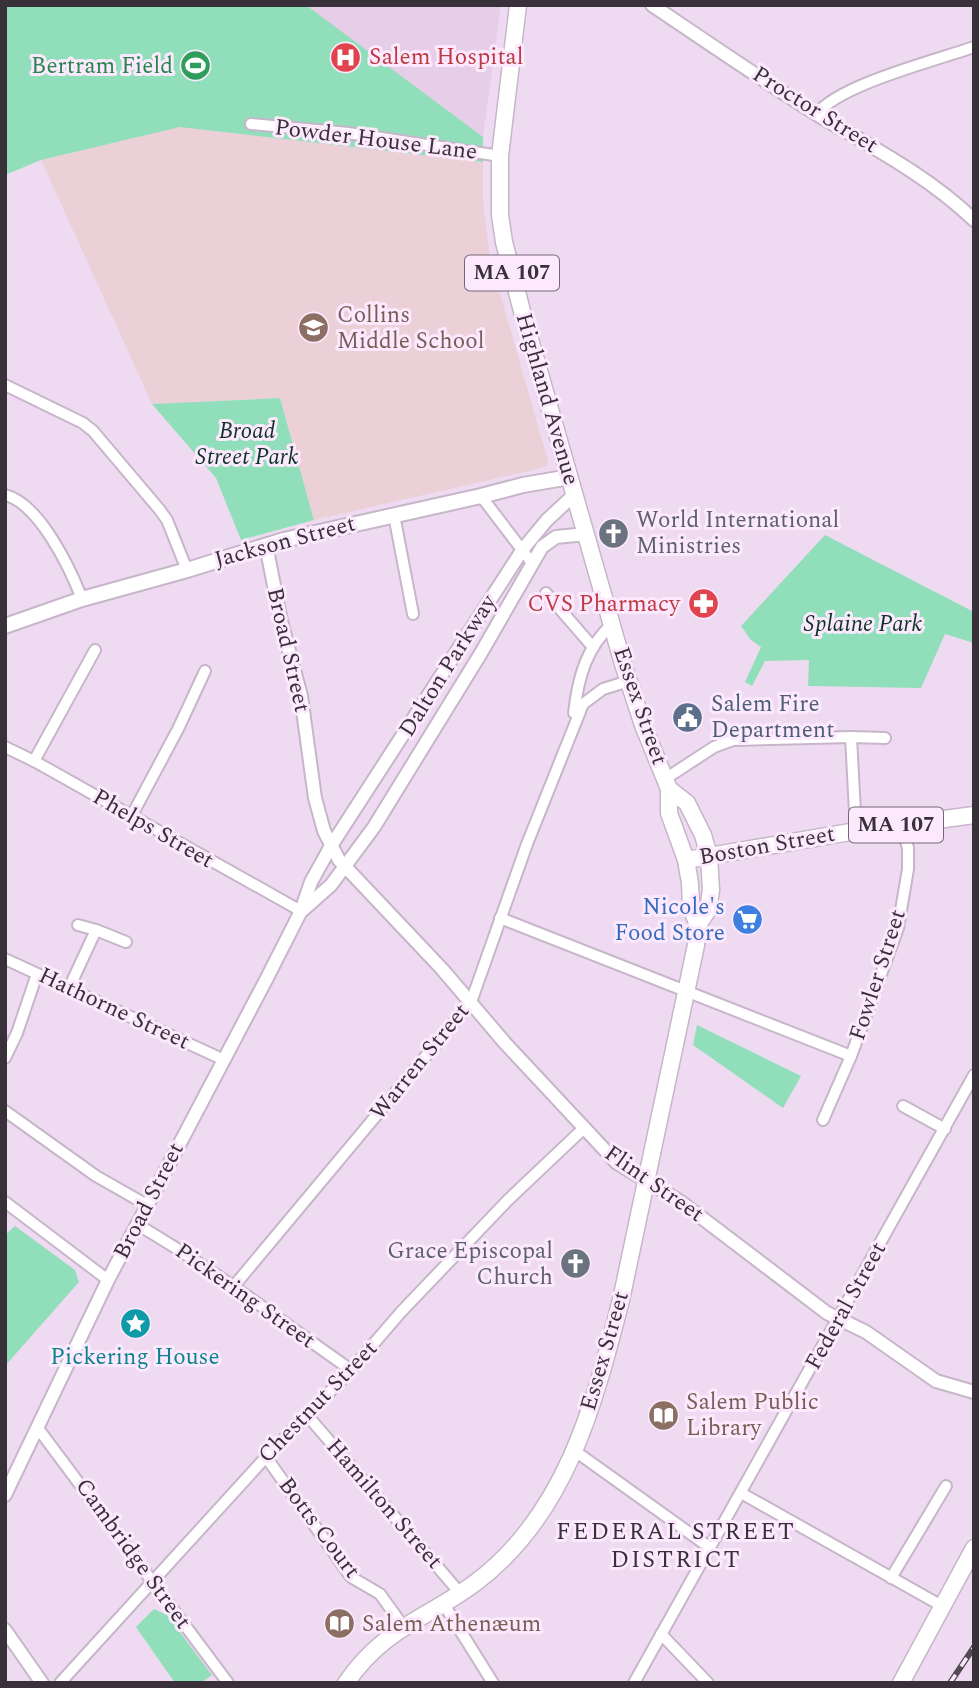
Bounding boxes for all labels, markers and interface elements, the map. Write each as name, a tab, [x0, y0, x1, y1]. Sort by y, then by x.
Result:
hospital icon: Salem Hospital	[329, 40, 363, 74]
place label: Salem Hospital	[369, 40, 524, 75]
place label: Bertram Field	[31, 49, 173, 84]
sports icon: Bertram Field	[179, 49, 213, 83]
street label: Proctor Street	[745, 57, 885, 163]
street label: Powder House Lane	[273, 110, 479, 170]
road number: MA 107	[465, 256, 559, 290]
place label: Collins Middle School	[337, 298, 484, 359]
street label: Highland Avenue	[506, 309, 588, 489]
school or university icon: Collins Middle School	[297, 311, 331, 345]
park label: Broad Street Park	[196, 414, 299, 475]
place label: World International Ministries	[636, 503, 839, 564]
street label: Jackson Street	[211, 506, 359, 578]
church icon: World International Ministries	[596, 516, 630, 550]
street label: Broad Street	[257, 584, 319, 716]
street label: Dalton Parkway	[390, 587, 506, 744]
place label: CVS Pharmacy	[527, 587, 681, 622]
pharmacy icon: CVS Pharmacy	[686, 587, 720, 621]
park label: Splaine Park	[804, 607, 922, 642]
street label: Essex Street	[603, 642, 677, 770]
place label: Salem Fire Department	[711, 687, 834, 748]
public building icon: Salem Fire Department	[671, 700, 705, 734]
street label: Phelps Street	[86, 780, 220, 878]
road number: MA 107	[849, 808, 943, 842]
street label: Boston Street	[696, 817, 838, 875]
place label: Nicole's Food Store	[615, 890, 725, 951]
supermarket icon: Nicole's Food Store	[731, 903, 765, 937]
street label: Fowler Street	[840, 905, 916, 1045]
street label: Hathorne Street	[32, 959, 196, 1059]
street label: Warren Street	[362, 996, 478, 1128]
street label: Broad Street	[105, 1136, 193, 1266]
street label: Flint Street	[597, 1137, 711, 1231]
street label: Pickering Street	[168, 1234, 322, 1358]
place label: Grace Episcopal Church	[387, 1234, 553, 1295]
street label: Federal Street	[796, 1235, 896, 1377]
church icon: Grace Episcopal Church	[559, 1247, 593, 1281]
street label: Essex Street	[571, 1287, 639, 1415]
place icon: Pickering House	[118, 1306, 152, 1340]
street label: Chestnut Street	[250, 1332, 386, 1472]
place label: Pickering House	[50, 1340, 220, 1375]
place label: Salem Public Library	[686, 1385, 819, 1446]
library icon: Salem Public Library	[646, 1398, 680, 1432]
street label: Hamilton Street	[317, 1431, 451, 1577]
street label: Botts Court	[269, 1470, 369, 1586]
street label: Cambridge Street	[66, 1471, 200, 1637]
district label: FEDERAL STREET DISTRICT	[556, 1514, 796, 1578]
library icon: Salem Athenæum	[322, 1607, 356, 1641]
place label: Salem Athenæum	[362, 1607, 541, 1642]

